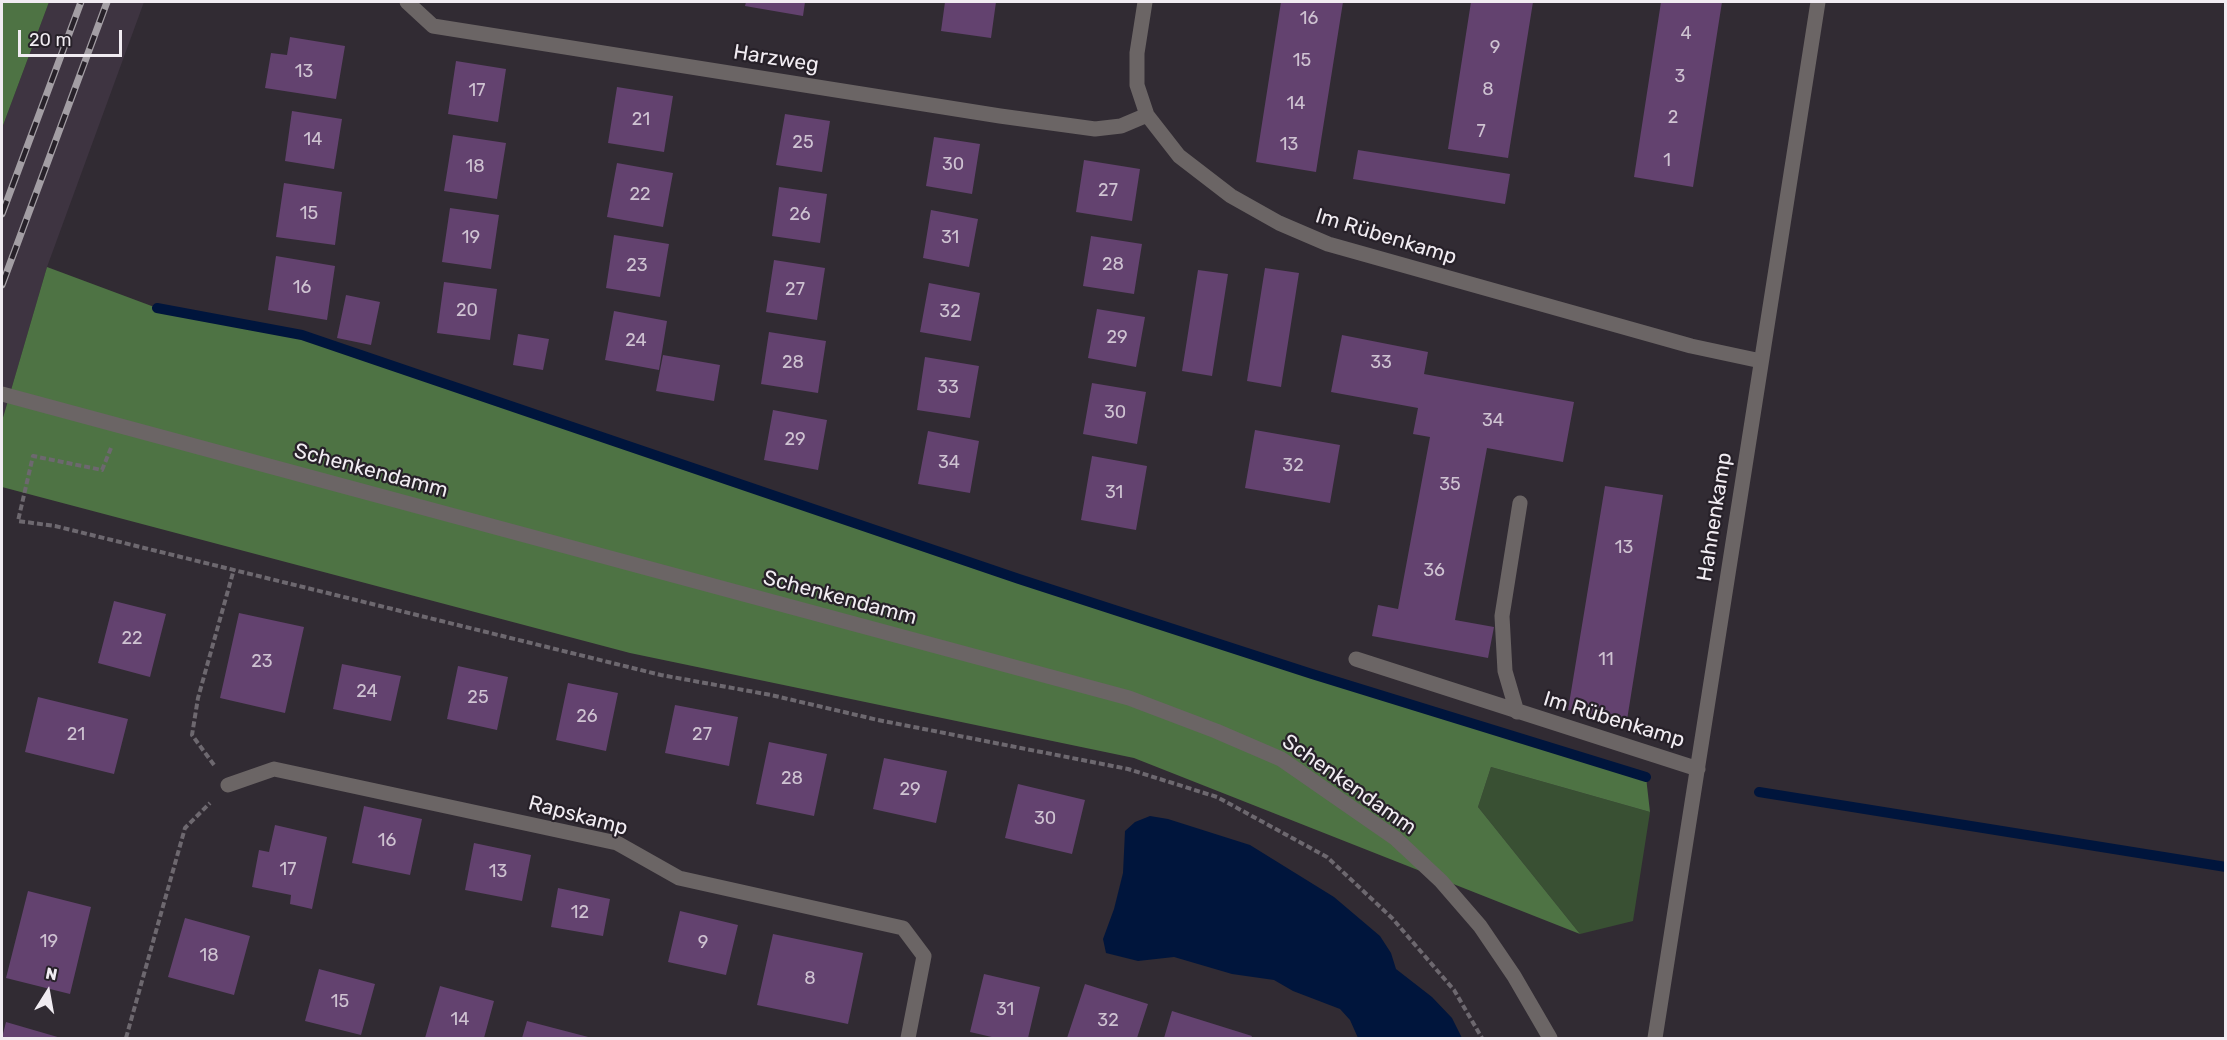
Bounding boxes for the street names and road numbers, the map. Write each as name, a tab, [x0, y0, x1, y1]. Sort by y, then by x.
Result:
street label: Harzweg	[732, 40, 820, 78]
street label: Im Rübenkamp	[1312, 204, 1460, 270]
street label: Schenkendamm	[291, 438, 451, 504]
street label: Hahnenkamp	[1692, 451, 1738, 583]
street label: Schenkendamm	[760, 565, 920, 631]
street label: Im Rübenkamp	[1540, 687, 1688, 753]
street label: Schenkendamm	[1277, 729, 1421, 841]
street label: Rapskamp	[525, 791, 631, 841]

